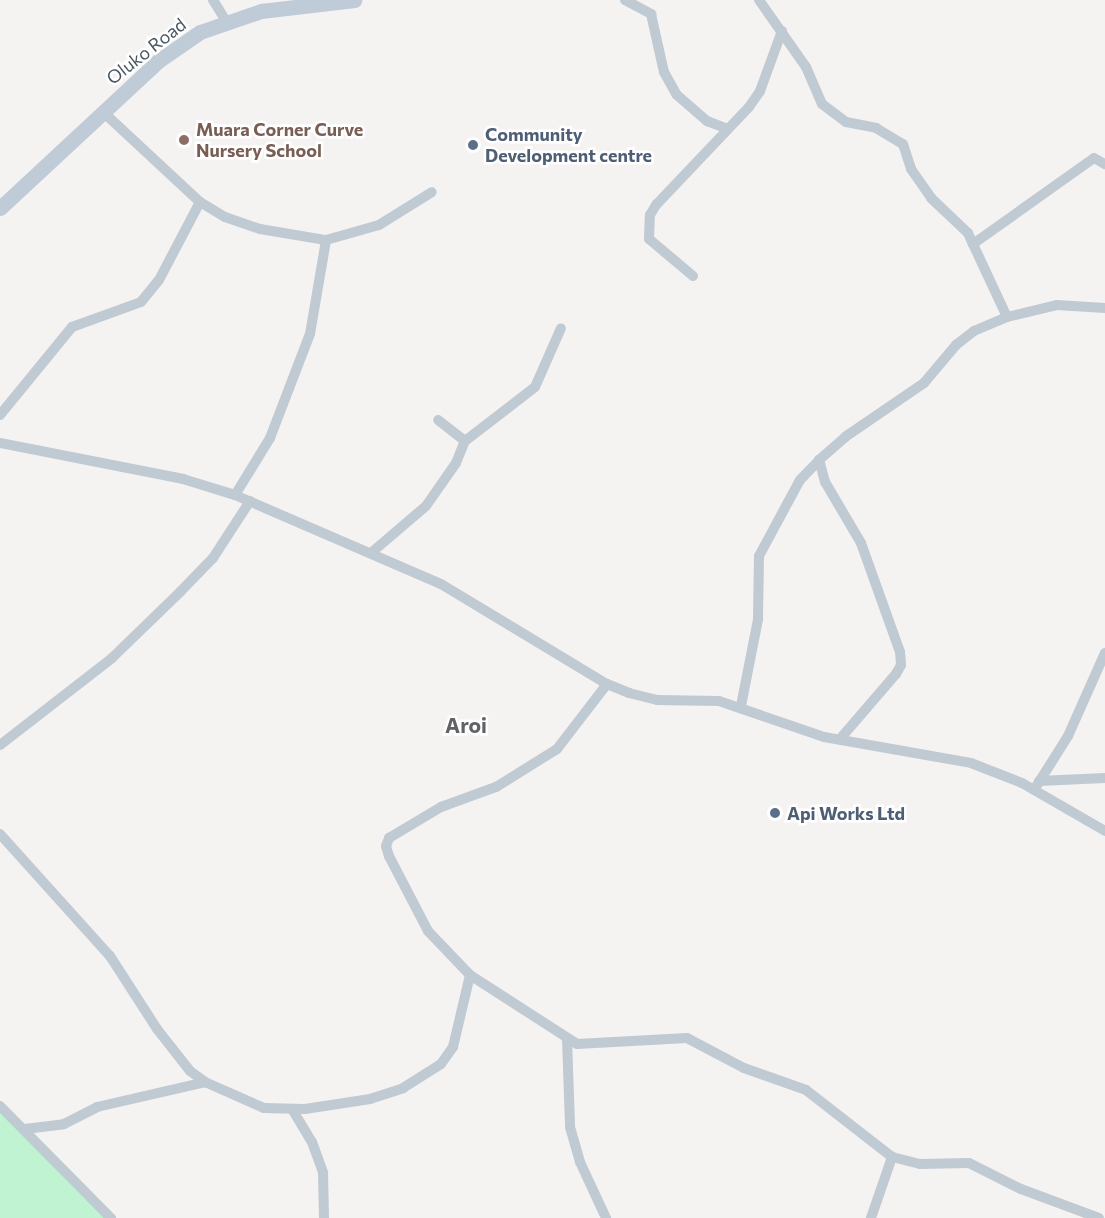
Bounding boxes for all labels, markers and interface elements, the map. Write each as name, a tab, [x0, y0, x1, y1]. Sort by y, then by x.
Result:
street label: Oluko Road	[102, 13, 190, 89]
place label: Muara Corner Curve Nursery School	[196, 119, 363, 162]
place label: Community Development centre	[485, 124, 652, 166]
marker: Muara Corner Curve Nursery School	[177, 133, 191, 147]
marker: Community Development centre	[466, 138, 480, 152]
district label: Aroi	[445, 712, 487, 738]
place label: Api Works Ltd	[787, 802, 905, 824]
marker: Api Works Ltd	[768, 806, 782, 820]

